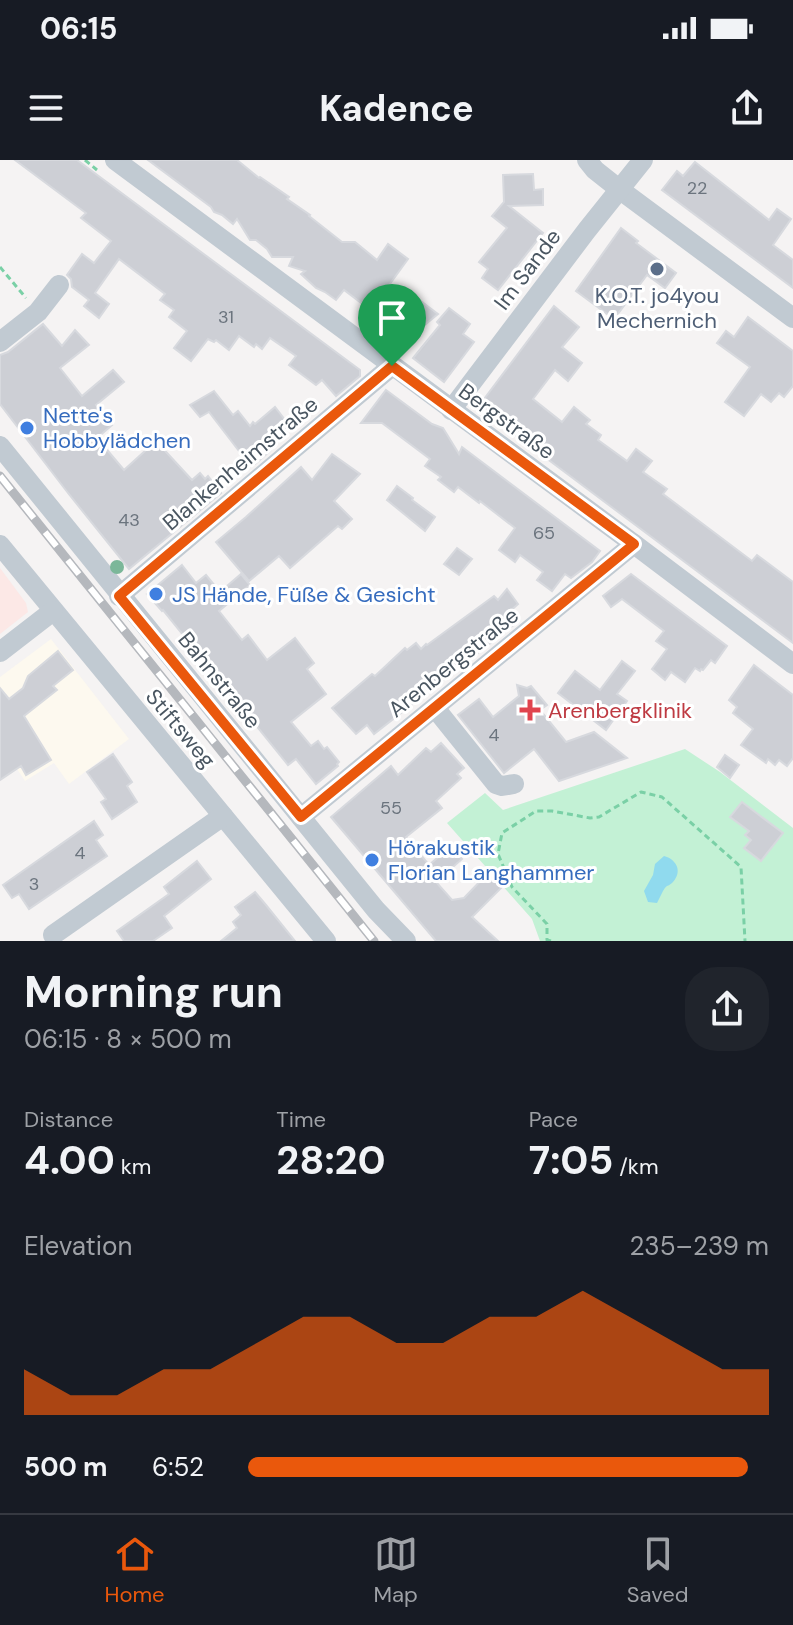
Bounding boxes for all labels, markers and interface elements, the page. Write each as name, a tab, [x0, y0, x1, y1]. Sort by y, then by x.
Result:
text: 06:15	[40, 9, 117, 48]
text: Kadence	[319, 85, 474, 132]
icon: menu	[24, 86, 68, 130]
icon: share	[725, 86, 769, 130]
house number: 22	[687, 176, 707, 200]
street label: Im Sande	[487, 223, 567, 316]
marker: K.O.T. jo4you Mechernich	[648, 260, 666, 278]
place label: K.O.T. jo4you Mechernich	[595, 281, 719, 335]
pin	[358, 284, 426, 366]
icon: arrive	[370, 296, 414, 340]
house number: 31	[218, 305, 234, 329]
street label: Bergstraße	[453, 377, 561, 466]
street label: Blankenheimstraße	[157, 390, 324, 537]
place label: Nette's Hobbylädchen	[43, 401, 191, 455]
marker: Nette's Hobbylädchen	[18, 419, 36, 437]
house number: 43	[118, 508, 140, 532]
house number: 65	[533, 521, 555, 545]
place label: JS Hände, Füße & Gesicht	[172, 580, 436, 609]
marker: JS Hände, Füße & Gesicht	[147, 585, 165, 603]
street label: Arenbergstraße	[382, 601, 525, 724]
street label: Bahnstraße	[172, 626, 268, 735]
street label: Stiftsweg	[139, 683, 222, 774]
place label: Arenbergklinik	[548, 696, 692, 725]
marker: Arenbergklinik	[519, 699, 541, 721]
house number: 4	[489, 723, 500, 747]
house number: 55	[380, 796, 402, 820]
place label: Hörakustik Florian Langhammer	[388, 833, 595, 887]
house number: 4	[75, 841, 86, 865]
marker: Hörakustik Florian Langhammer	[363, 851, 381, 869]
house number: 3	[29, 872, 39, 896]
text: Morning run	[24, 963, 283, 1021]
button: share	[685, 967, 769, 1051]
text: 06:15 · 8 × 500 m	[24, 1022, 232, 1056]
text: Distance	[24, 1105, 113, 1134]
text: Time	[276, 1105, 326, 1134]
text: Pace	[529, 1105, 578, 1134]
text: 4.00	[24, 1134, 115, 1186]
text: 28:20	[276, 1134, 386, 1186]
text: 7:05	[529, 1134, 613, 1186]
text: km	[115, 1152, 151, 1181]
text: /km	[613, 1152, 659, 1181]
text: Elevation	[24, 1229, 132, 1263]
text: 235–239 m	[629, 1229, 769, 1263]
text: 500 m	[24, 1450, 107, 1484]
text: 6:52	[152, 1450, 204, 1484]
tab: Home	[104, 1532, 165, 1609]
tab: Map	[374, 1532, 418, 1609]
tab: Saved	[627, 1532, 689, 1609]

